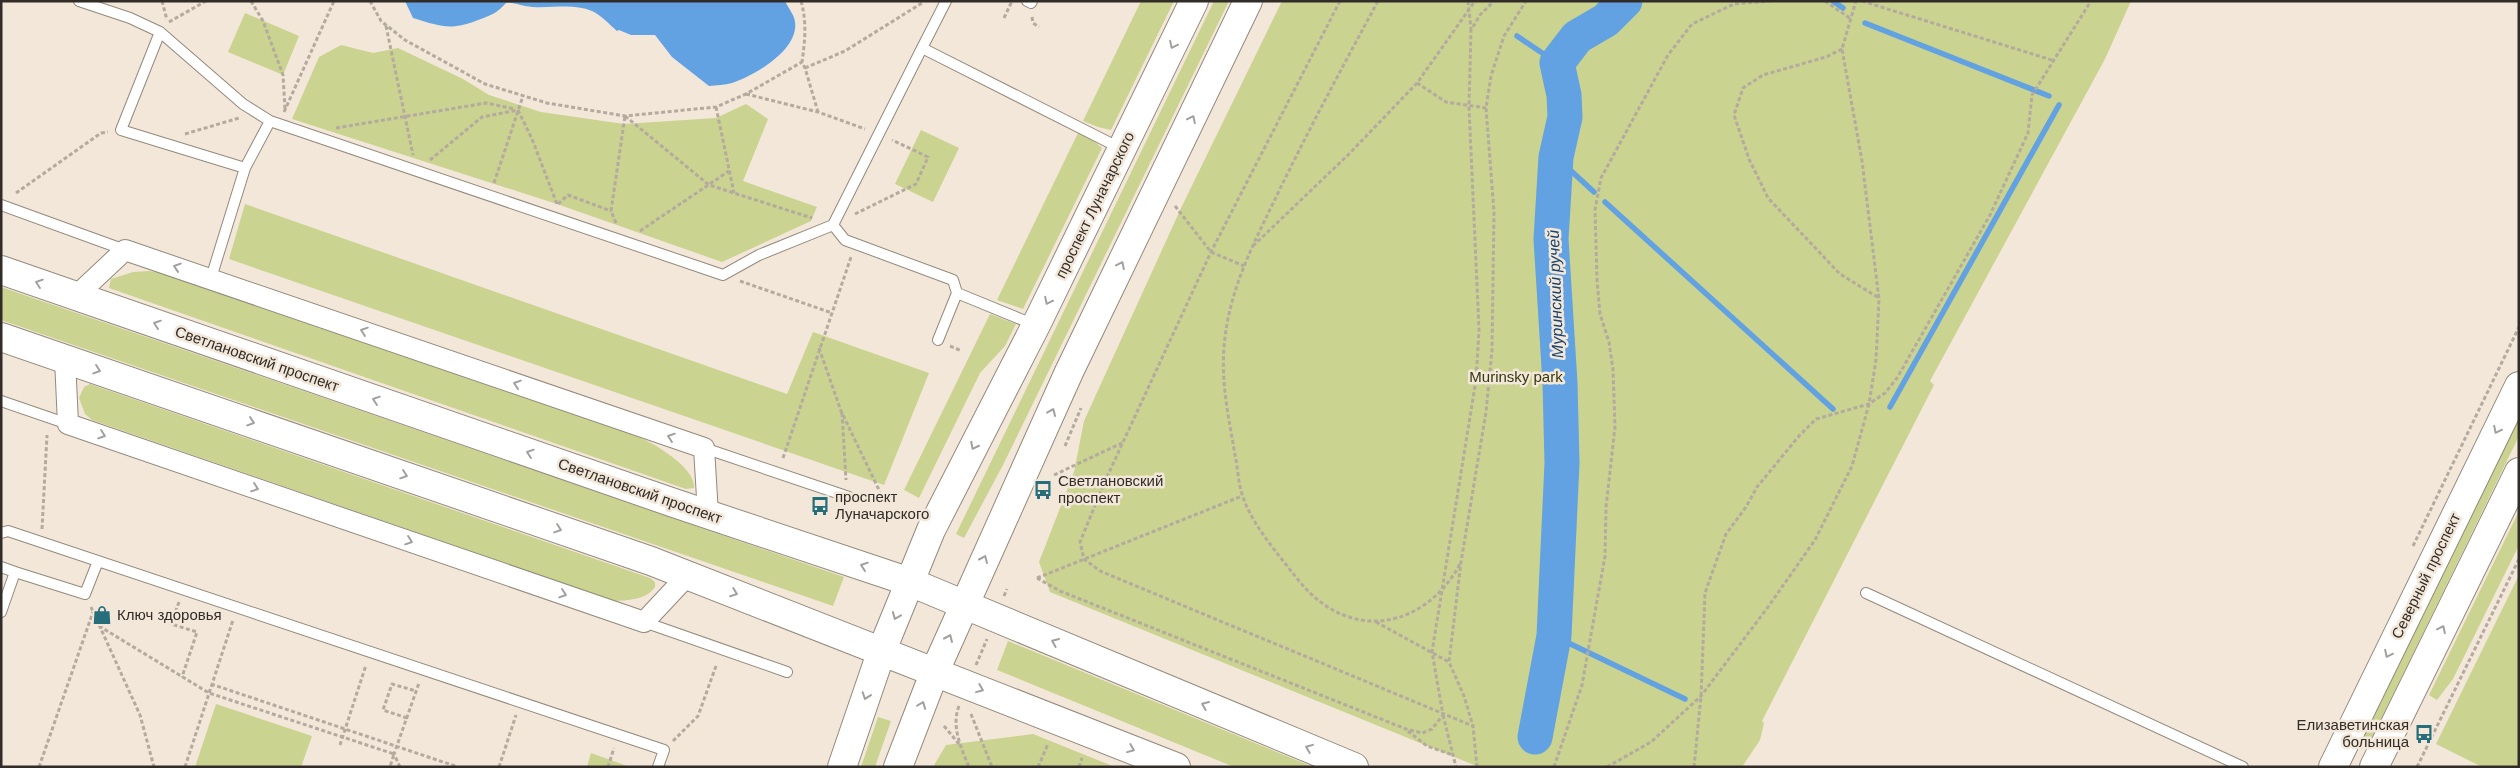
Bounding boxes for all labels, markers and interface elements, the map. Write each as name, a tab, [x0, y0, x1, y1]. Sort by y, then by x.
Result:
one-way arrow	[1169, 40, 1179, 49]
one-way arrow	[1185, 115, 1195, 124]
street label: проспект Луначарского	[1052, 129, 1137, 281]
water label: Муринский ручей	[1545, 229, 1566, 358]
one-way arrow	[1115, 261, 1125, 270]
one-way arrow	[173, 263, 182, 273]
one-way arrow	[35, 279, 43, 289]
one-way arrow	[1044, 296, 1054, 305]
one-way arrow	[153, 320, 161, 330]
street label: Светлановский проспект	[173, 323, 341, 395]
one-way arrow	[360, 327, 369, 337]
one-way arrow	[92, 364, 101, 374]
park label: Murinsky park	[1469, 368, 1563, 385]
one-way arrow	[514, 380, 522, 390]
one-way arrow	[373, 396, 381, 406]
one-way arrow	[1045, 408, 1056, 417]
one-way arrow	[246, 416, 254, 426]
one-way arrow	[2493, 425, 2504, 434]
one-way arrow	[97, 430, 106, 440]
one-way arrow	[667, 432, 676, 442]
one-way arrow	[970, 441, 980, 450]
one-way arrow	[526, 449, 535, 459]
street label: Светлановский проспект	[556, 455, 724, 527]
one-way arrow	[400, 469, 408, 479]
place label: Светлановский проспект	[1058, 472, 1163, 506]
bus stop icon: Светлановский проспект	[1032, 479, 1054, 501]
one-way arrow	[251, 482, 259, 492]
place label: проспект Луначарского	[835, 488, 929, 522]
bus stop icon: проспект Луначарского	[809, 495, 831, 517]
street label: Северный проспект	[2388, 510, 2463, 641]
one-way arrow	[553, 523, 562, 533]
one-way arrow	[404, 535, 413, 545]
one-way arrow	[977, 555, 988, 564]
one-way arrow	[860, 562, 869, 572]
one-way arrow	[729, 587, 738, 597]
one-way arrow	[558, 588, 567, 598]
shop icon: Ключ здоровья	[91, 604, 113, 626]
place label: Ключ здоровья	[117, 606, 222, 623]
one-way arrow	[892, 611, 903, 620]
one-way arrow	[2436, 625, 2446, 634]
one-way arrow	[943, 634, 954, 643]
one-way arrow	[1051, 638, 1060, 649]
one-way arrow	[2384, 649, 2394, 658]
one-way arrow	[975, 683, 984, 694]
one-way arrow	[862, 691, 872, 700]
one-way arrow	[916, 701, 926, 710]
one-way arrow	[1201, 701, 1210, 712]
place label: Елизаветинская больница	[2297, 716, 2410, 750]
bus stop icon: Елизаветинская больница	[2413, 723, 2435, 745]
one-way arrow	[1126, 743, 1135, 753]
one-way arrow	[1305, 744, 1314, 755]

